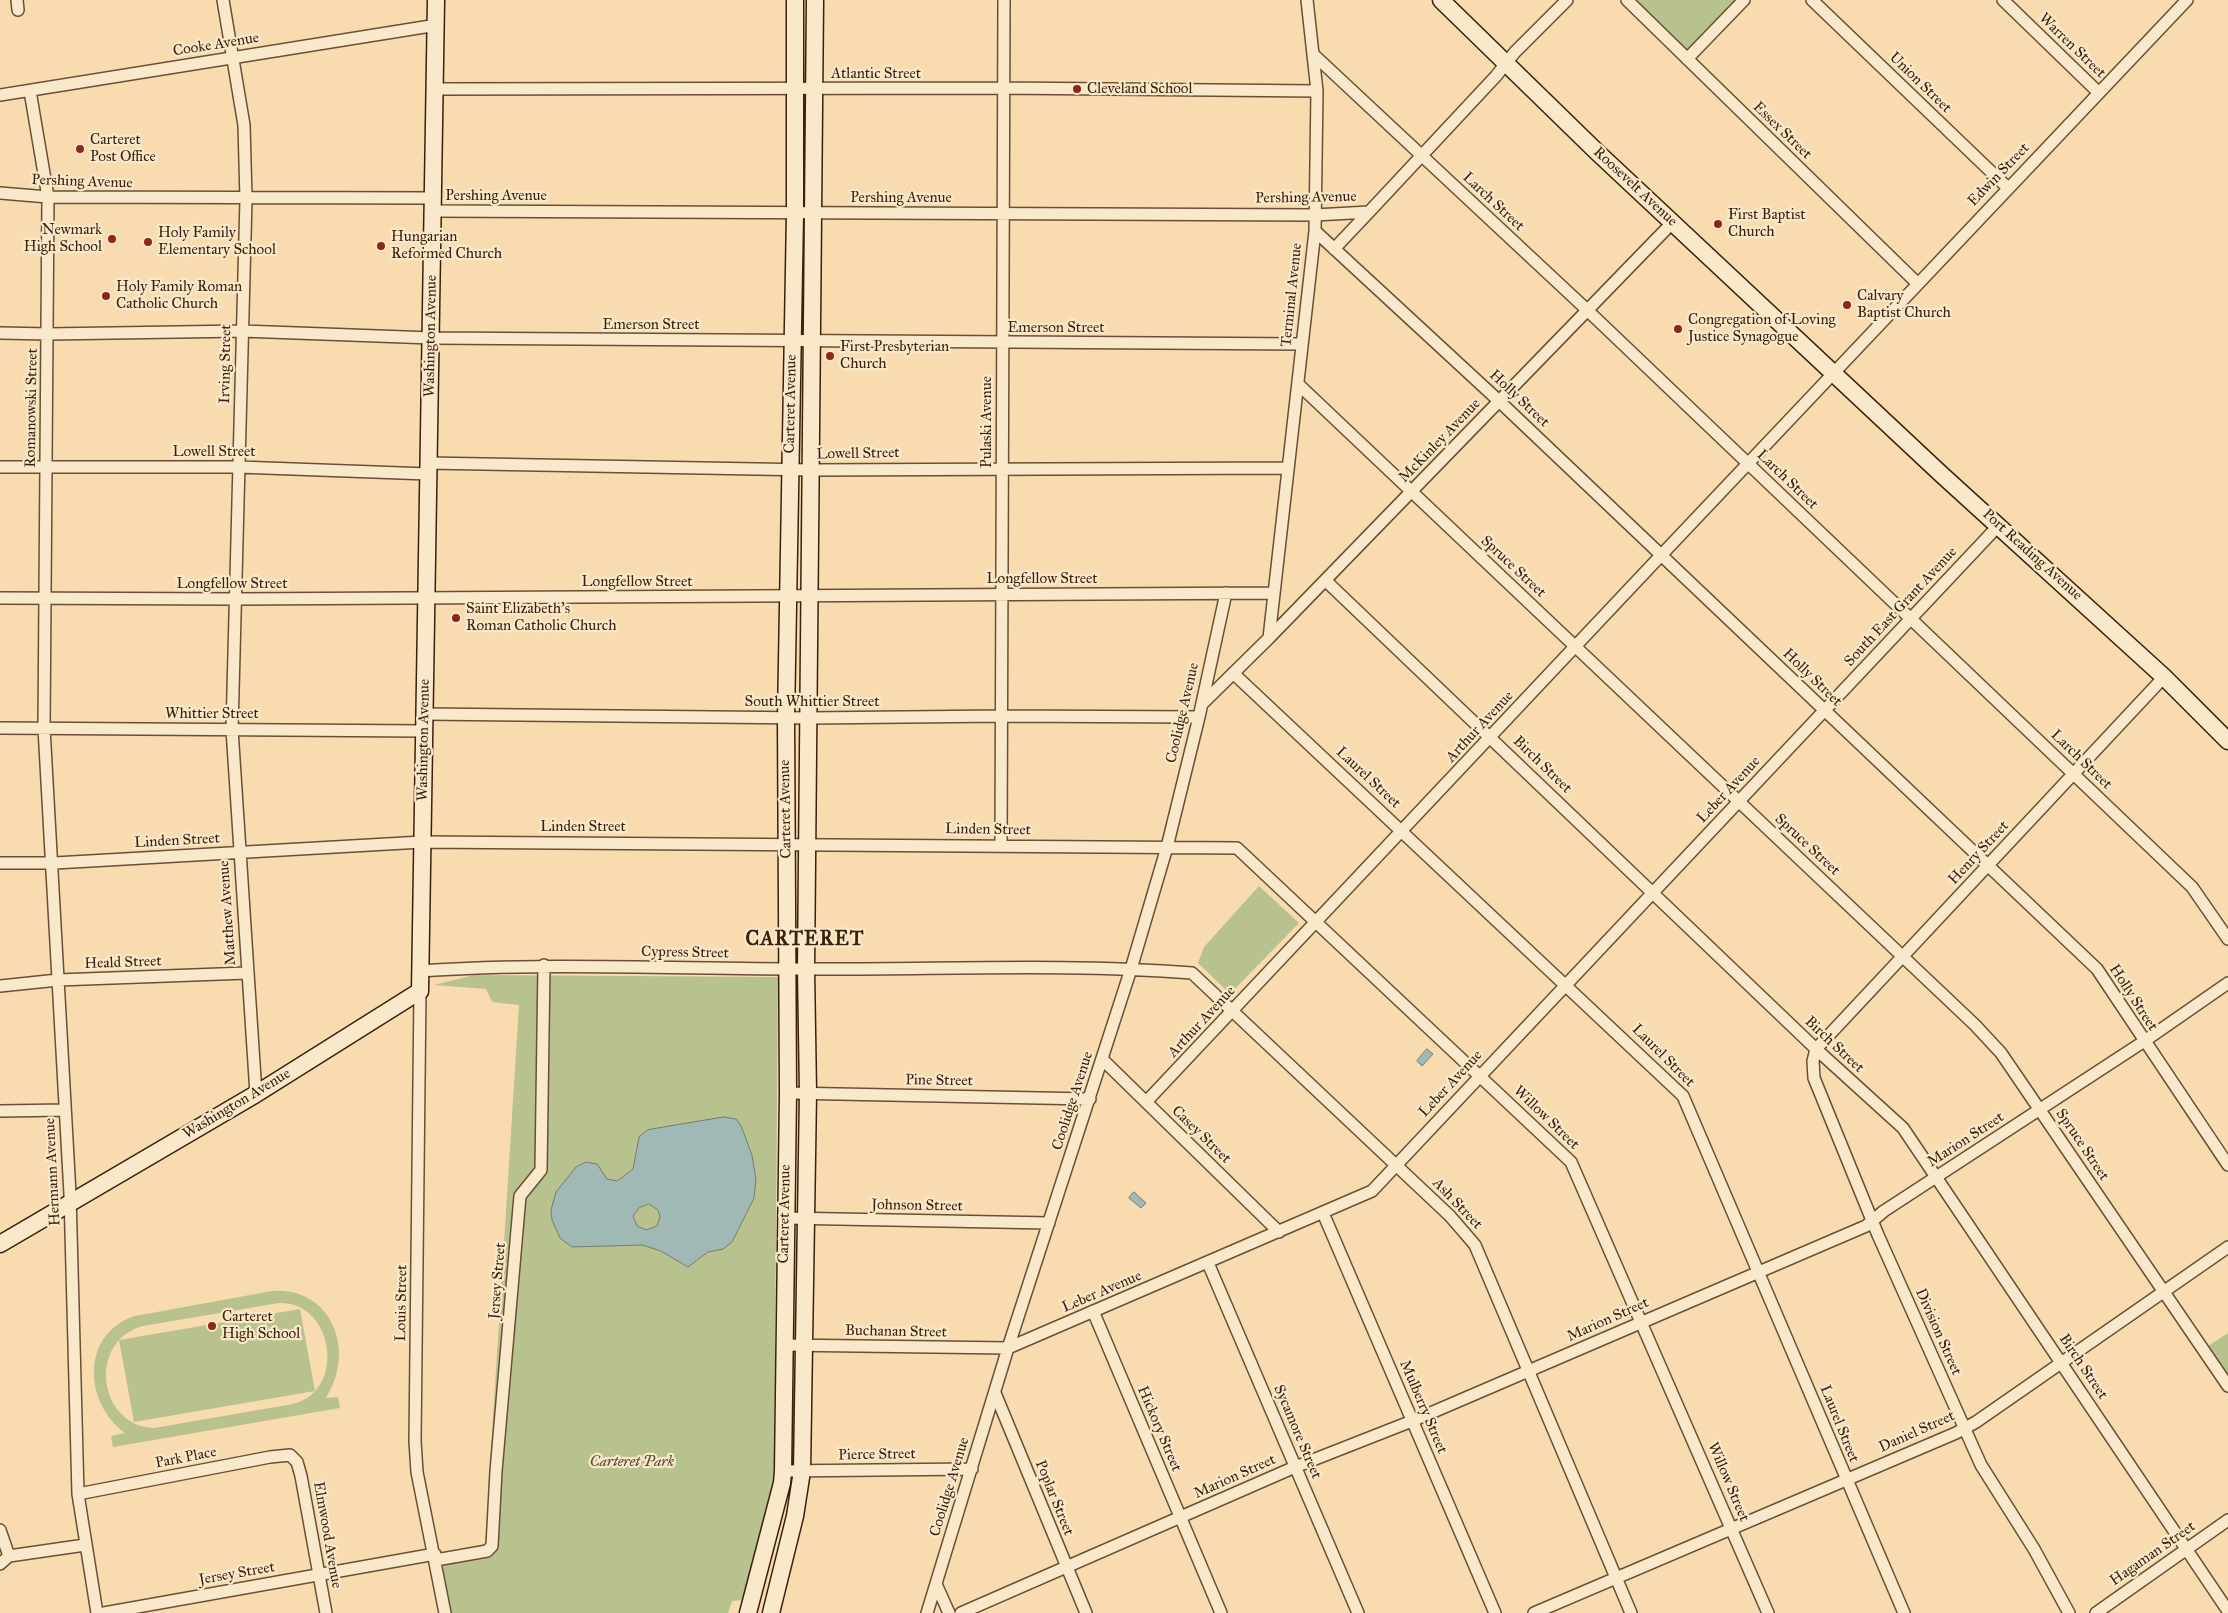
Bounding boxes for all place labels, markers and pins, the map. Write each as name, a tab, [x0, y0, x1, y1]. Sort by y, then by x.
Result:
place label: Cleveland School	[1087, 80, 1193, 98]
marker: Cleveland School	[1071, 83, 1083, 95]
place label: Carteret Post Office	[90, 131, 156, 166]
marker: Carteret Post Office	[74, 143, 86, 155]
place label: First Baptist Church	[1728, 206, 1806, 241]
marker: First Baptist Church	[1712, 218, 1724, 230]
place label: Newmark High School	[24, 221, 102, 256]
place label: Holy Family Elementary School	[158, 224, 276, 259]
place label: Hungarian Reformed Church	[391, 228, 502, 263]
marker: Newmark High School	[106, 233, 118, 245]
marker: Holy Family Elementary School	[142, 236, 154, 248]
marker: Hungarian Reformed Church	[375, 240, 387, 252]
place label: Holy Family Roman Catholic Church	[116, 278, 242, 313]
place label: Calvary Baptist Church	[1857, 287, 1951, 322]
marker: Holy Family Roman Catholic Church	[100, 290, 112, 302]
marker: Calvary Baptist Church	[1841, 299, 1853, 311]
place label: Congregation of Loving Justice Synagogue	[1688, 311, 1836, 346]
marker: Congregation of Loving Justice Synagogue	[1672, 323, 1684, 335]
place label: First Presbyterian Church	[840, 338, 949, 373]
marker: First Presbyterian Church	[824, 350, 836, 362]
place label: Saint Elizabeth's Roman Catholic Church	[466, 600, 616, 635]
marker: Saint Elizabeth's Roman Catholic Church	[450, 612, 462, 624]
place label: Carteret High School	[222, 1308, 300, 1343]
marker: Carteret High School	[206, 1320, 218, 1332]

